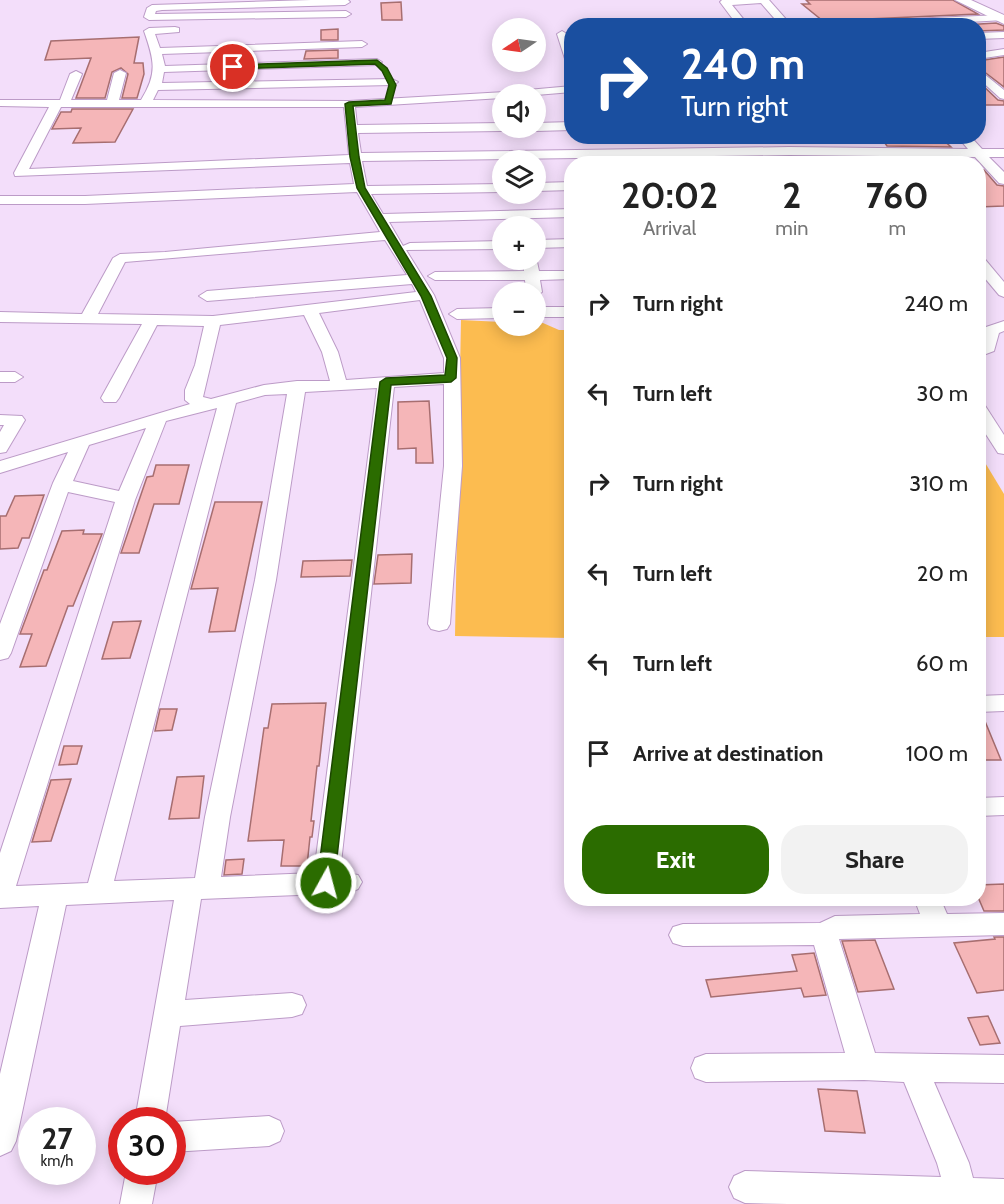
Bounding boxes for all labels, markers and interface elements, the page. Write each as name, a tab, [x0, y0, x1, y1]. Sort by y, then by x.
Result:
north arrow	[492, 18, 546, 72]
map controls	[492, 18, 546, 336]
text: 240 m	[681, 38, 805, 90]
pin	[207, 41, 258, 92]
icon: right	[582, 42, 660, 120]
icon: arrive	[216, 50, 249, 83]
button: sound	[492, 84, 546, 138]
text: Turn right	[681, 90, 788, 123]
button: layers	[492, 150, 546, 204]
text: 20:02	[621, 173, 718, 217]
text: 2	[782, 173, 801, 217]
text: 760	[866, 173, 929, 217]
button: +	[492, 216, 546, 270]
text: Arrival	[643, 216, 696, 240]
text: min	[775, 216, 808, 240]
text: m	[888, 216, 906, 240]
button: −	[492, 282, 546, 336]
icon: right	[582, 287, 615, 320]
text: Turn right	[633, 290, 723, 317]
text: 240 m	[904, 290, 968, 317]
icon: left	[582, 377, 615, 410]
text: Turn left	[633, 380, 712, 407]
text: 30 m	[916, 380, 968, 407]
icon: right	[582, 467, 615, 500]
text: Turn right	[633, 470, 723, 497]
text: 310 m	[909, 470, 968, 497]
icon: left	[582, 557, 615, 590]
text: Turn left	[633, 560, 712, 587]
text: 20 m	[917, 560, 968, 587]
icon: left	[582, 647, 615, 680]
text: Turn left	[633, 650, 712, 677]
text: 60 m	[916, 650, 968, 677]
icon: arrive	[582, 737, 615, 770]
text: Arrive at destination	[633, 740, 823, 767]
text: 100 m	[906, 740, 968, 767]
button: Exit	[582, 825, 769, 894]
button: Share	[781, 825, 968, 894]
position arrow	[294, 851, 358, 915]
speed limit sign: 30	[108, 1107, 186, 1185]
text: 27	[41, 1120, 73, 1157]
text: km/h	[41, 1152, 73, 1170]

